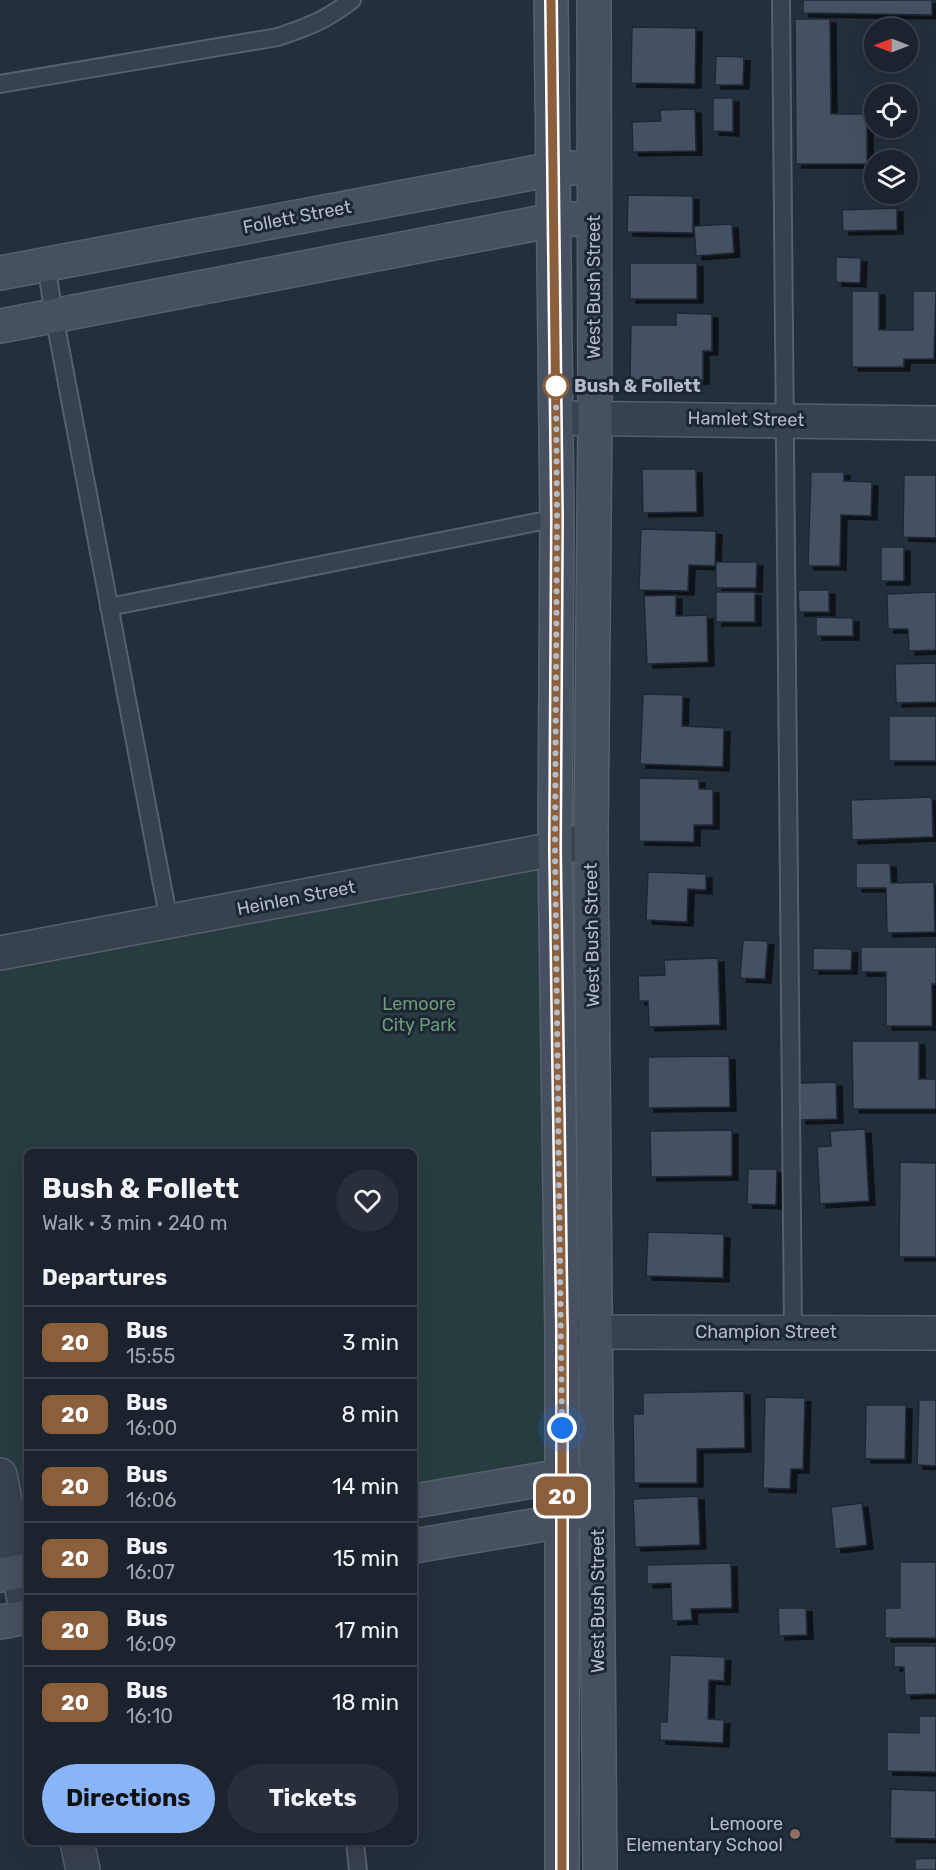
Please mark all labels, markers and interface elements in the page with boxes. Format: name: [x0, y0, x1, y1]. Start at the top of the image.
north arrow: [864, 18, 918, 72]
map controls: [864, 18, 918, 204]
button: locate: [864, 84, 918, 138]
button: layers: [864, 150, 918, 204]
street label: Follett Street: [241, 196, 353, 238]
street label: West Bush Street: [583, 215, 605, 359]
marker: Bush & Follett: [543, 373, 569, 399]
place label: Bush & Follett: [574, 375, 701, 397]
street label: Hamlet Street: [687, 407, 805, 431]
street label: West Bush Street: [580, 863, 604, 1007]
street label: Heinlen Street: [235, 876, 357, 920]
park label: Lemoore City Park: [382, 993, 457, 1036]
button: heart: [336, 1169, 399, 1232]
text: Bush & Follett: [42, 1172, 239, 1205]
text: Walk · 3 min · 240 m: [42, 1211, 227, 1235]
text: Departures: [42, 1264, 167, 1291]
text: Bus: [126, 1317, 168, 1344]
street label: Champion Street: [695, 1321, 837, 1343]
text: 3 min: [342, 1329, 399, 1356]
text: 20: [61, 1330, 89, 1355]
text: 15:55: [126, 1344, 175, 1368]
text: Bus: [126, 1389, 168, 1416]
text: 8 min: [341, 1401, 399, 1428]
text: 20: [61, 1402, 89, 1427]
your location: [547, 1413, 577, 1443]
text: 16:00: [126, 1416, 177, 1440]
text: Bus: [126, 1461, 168, 1488]
text: 14 min: [332, 1473, 399, 1500]
text: 20: [61, 1474, 89, 1499]
line badge: 20: [535, 1476, 589, 1516]
text: 20: [548, 1484, 576, 1509]
text: 16:06: [126, 1488, 177, 1512]
street label: West Bush Street: [587, 1529, 609, 1673]
text: Bus: [126, 1533, 168, 1560]
text: 15 min: [333, 1545, 399, 1572]
text: 20: [61, 1546, 89, 1571]
text: 16:07: [126, 1560, 175, 1584]
text: Bus: [126, 1605, 168, 1632]
text: 17 min: [335, 1617, 399, 1644]
text: 20: [61, 1618, 89, 1643]
text: 16:09: [126, 1632, 176, 1656]
text: Bus: [126, 1677, 168, 1704]
text: 18 min: [332, 1689, 399, 1716]
text: 20: [61, 1690, 89, 1715]
text: 16:10: [126, 1704, 173, 1728]
button: Directions: [42, 1764, 215, 1833]
button: Tickets: [227, 1764, 399, 1833]
place label: Lemoore Elementary School: [626, 1813, 783, 1856]
marker: Lemoore Elementary School: [788, 1827, 802, 1841]

